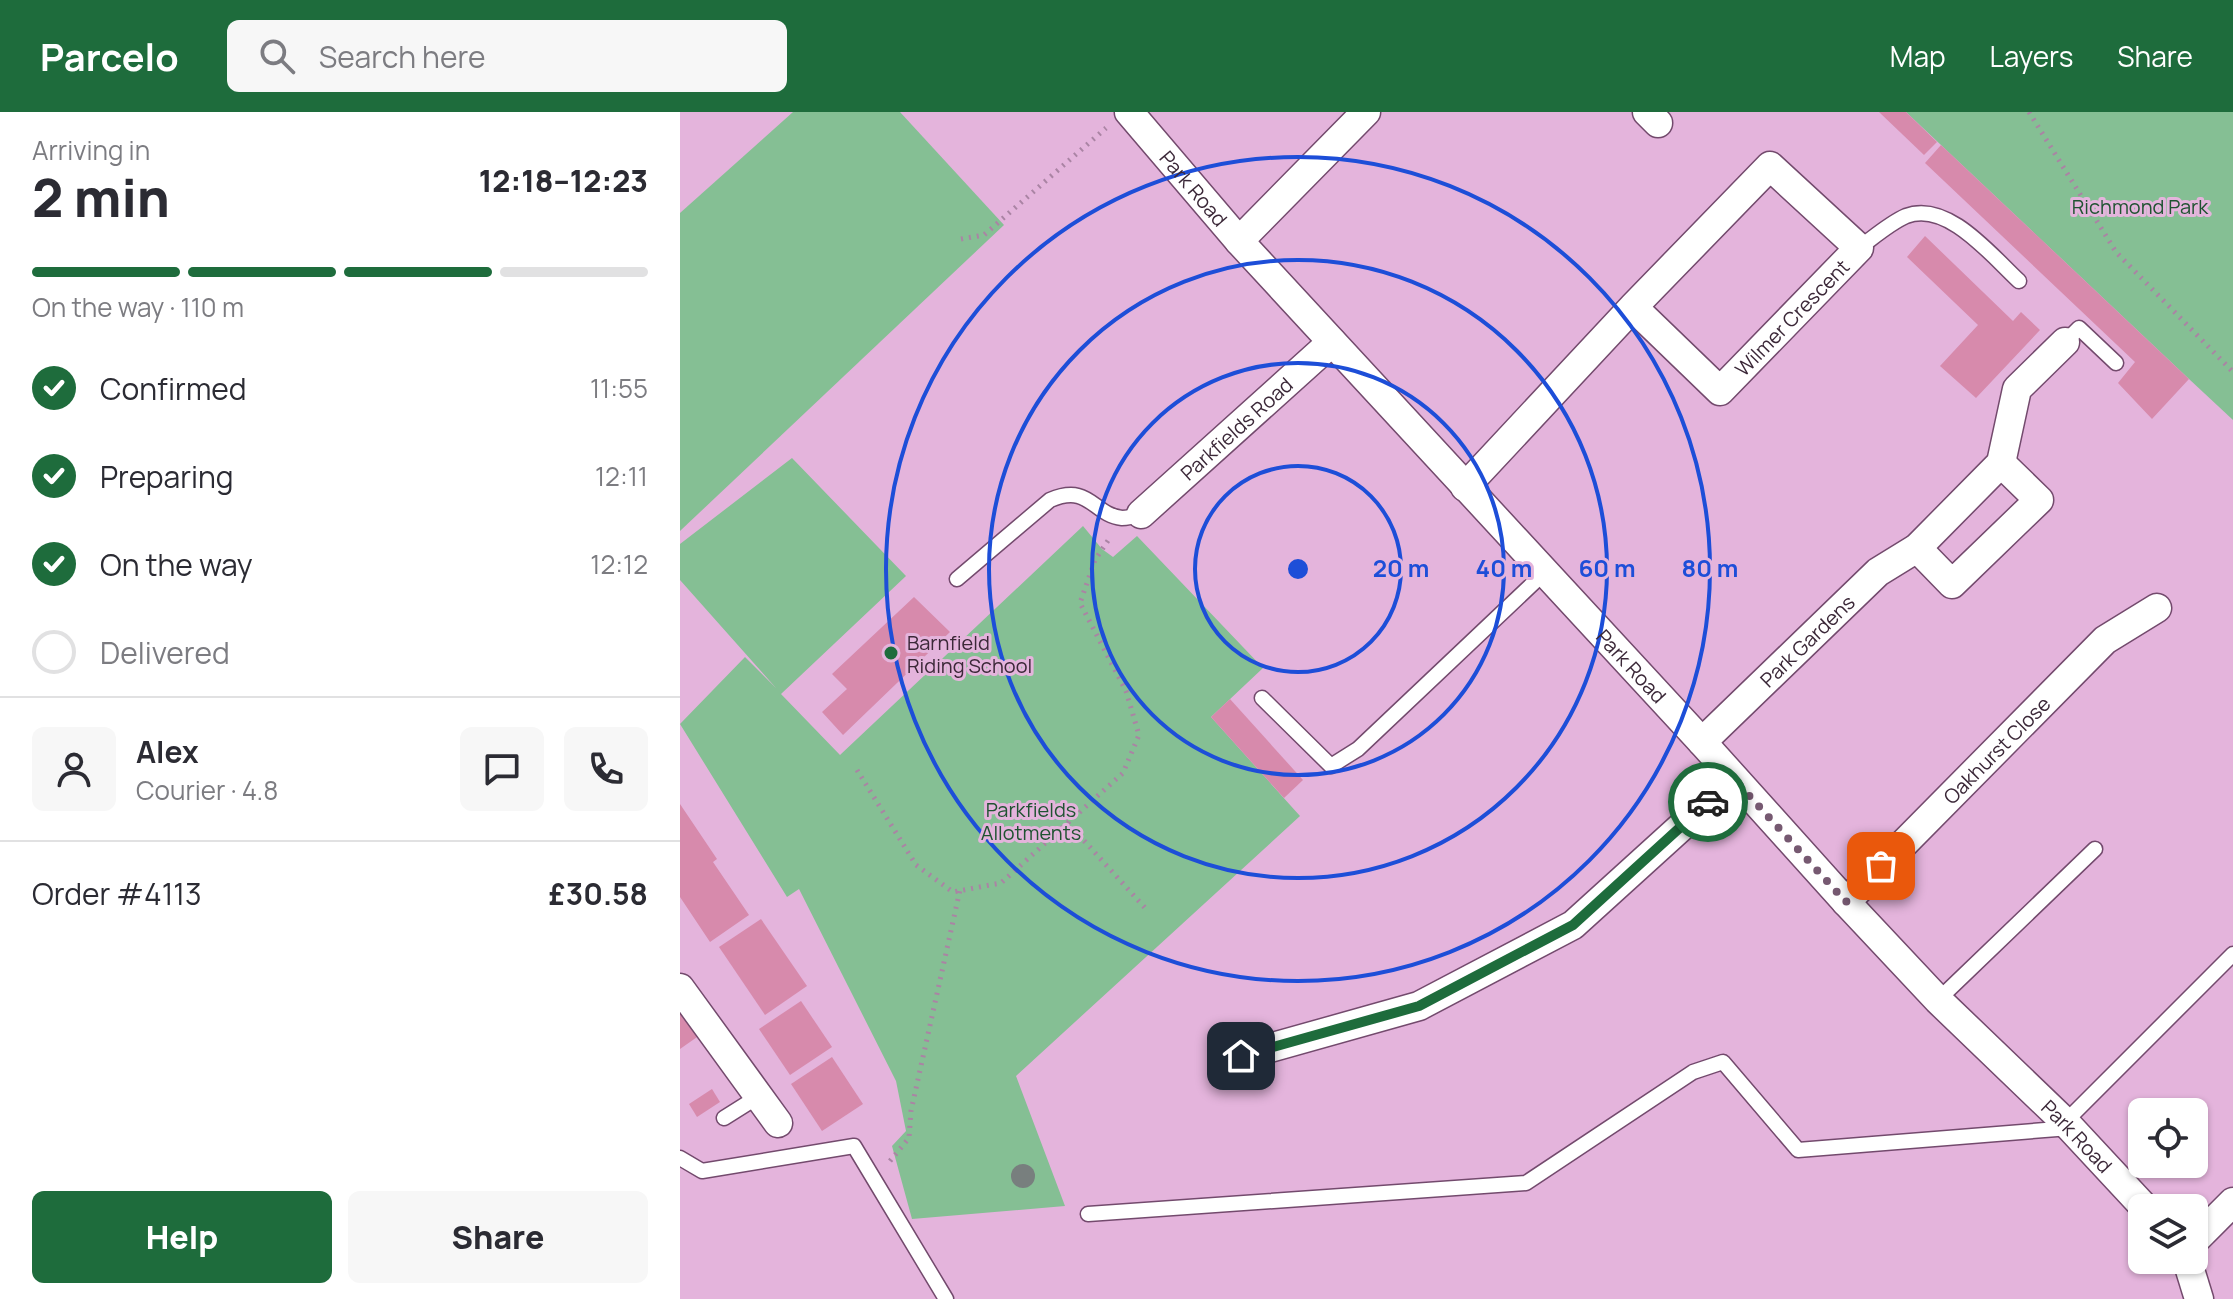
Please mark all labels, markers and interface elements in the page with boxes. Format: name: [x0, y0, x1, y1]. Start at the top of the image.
search box: [227, 20, 787, 92]
text: Parcelo: [40, 30, 179, 82]
icon: search: [255, 34, 299, 78]
text: Search here: [319, 36, 486, 77]
text: Map: [1890, 37, 1946, 75]
text: Layers: [1990, 37, 2073, 75]
text: Share: [2117, 37, 2193, 75]
text: Arriving in: [32, 132, 150, 168]
street label: Park Road: [1154, 145, 1234, 232]
text: 12:18–12:23: [479, 160, 648, 201]
text: 2 min: [32, 162, 170, 233]
park label: Richmond Park: [2072, 193, 2209, 220]
street label: Wilmer Crescent: [1729, 253, 1855, 382]
text: On the way · 110 m: [32, 289, 244, 325]
icon: check: [32, 366, 76, 410]
text: Confirmed: [100, 368, 247, 409]
text: 11:55: [590, 370, 648, 406]
street label: Parkfields Road: [1174, 371, 1298, 486]
icon: check: [32, 454, 76, 498]
text: Preparing: [100, 456, 234, 497]
text: 12:11: [595, 458, 648, 494]
icon: check: [32, 542, 76, 586]
text: On the way: [100, 544, 253, 585]
text: 12:12: [590, 546, 648, 582]
text: 20 m: [1373, 551, 1429, 584]
text: 40 m: [1476, 551, 1532, 584]
text: 60 m: [1578, 551, 1636, 584]
text: 80 m: [1682, 551, 1738, 584]
centre of rings: [1284, 555, 1312, 583]
street label: Park Gardens: [1754, 589, 1860, 693]
street label: Park Road: [1591, 623, 1673, 709]
place label: Barnfield Riding School: [907, 629, 1032, 679]
text: Delivered: [100, 632, 230, 673]
marker: Barnfield Riding School: [882, 644, 900, 662]
street label: Oakhurst Close: [1937, 690, 2056, 810]
button: person: [32, 727, 116, 811]
button: chat: [460, 727, 544, 811]
button: phone: [564, 727, 648, 811]
text: Alex: [136, 731, 199, 772]
courier: [1668, 762, 1748, 842]
text: Courier · 4.8: [136, 772, 278, 808]
icon: car: [1686, 780, 1730, 824]
park label: Parkfields Allotments: [981, 796, 1081, 846]
pin: [1847, 832, 1915, 900]
icon: bag: [1859, 844, 1903, 888]
text: Order #4113: [32, 873, 202, 914]
text: £30.58: [549, 873, 648, 914]
pin: [1207, 1022, 1275, 1090]
icon: home: [1219, 1034, 1263, 1078]
street label: Park Road: [2036, 1093, 2119, 1178]
map controls: [2128, 1098, 2208, 1274]
button: locate: [2128, 1098, 2208, 1178]
button: Help: [32, 1191, 332, 1283]
button: Share: [348, 1191, 648, 1283]
button: layers: [2128, 1194, 2208, 1274]

